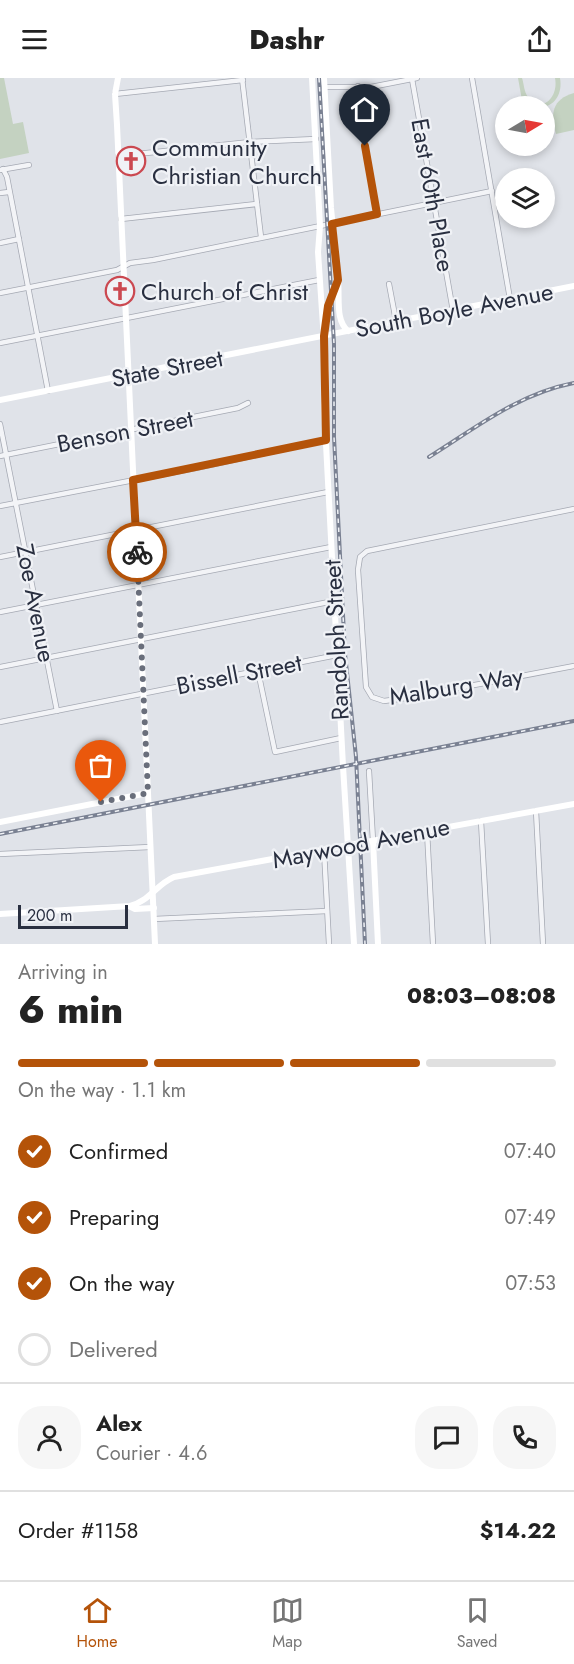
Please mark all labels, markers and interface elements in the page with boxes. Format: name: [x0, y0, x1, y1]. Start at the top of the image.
text: Dashr: [249, 20, 325, 59]
icon: menu: [18, 23, 51, 56]
icon: share: [523, 23, 556, 56]
pin: [339, 84, 390, 146]
icon: home: [348, 93, 381, 126]
north arrow: [495, 96, 555, 156]
map controls: [495, 96, 555, 228]
street label: East 60th Place: [402, 116, 464, 274]
place label: Community Christian Church: [152, 130, 322, 193]
church icon: Community Christian Church: [115, 145, 147, 177]
button: layers: [495, 168, 555, 228]
place label: Church of Christ: [141, 274, 308, 309]
street label: South Boyle Avenue: [352, 274, 556, 346]
church icon: Church of Christ: [104, 275, 136, 307]
street label: State Street: [108, 340, 226, 396]
street label: Benson Street: [54, 401, 196, 461]
courier: [107, 522, 167, 582]
icon: bike: [121, 536, 154, 569]
street label: Zoe Avenue: [7, 541, 65, 665]
street label: Randolph Street: [314, 559, 358, 721]
street label: Bissell Street: [173, 645, 305, 703]
street label: Malburg Way: [387, 658, 526, 714]
pin: [75, 740, 126, 802]
icon: bag: [84, 749, 117, 782]
street label: Maywood Avenue: [269, 809, 453, 877]
scale bar: [18, 902, 128, 929]
text: 200 m: [27, 904, 73, 927]
text: Arriving in: [18, 958, 108, 987]
text: 08:03–08:08: [407, 979, 556, 1011]
text: 6 min: [18, 981, 123, 1038]
text: On the way · 1.1 km: [18, 1076, 186, 1105]
icon: check: [18, 1135, 51, 1168]
text: Confirmed: [69, 1135, 168, 1167]
text: 07:40: [504, 1137, 556, 1166]
icon: check: [18, 1201, 51, 1234]
text: Preparing: [69, 1201, 160, 1233]
text: 07:49: [504, 1203, 556, 1232]
icon: check: [18, 1267, 51, 1300]
text: On the way: [69, 1267, 174, 1299]
text: 07:53: [505, 1269, 556, 1298]
text: Delivered: [69, 1333, 158, 1365]
button: person: [18, 1406, 81, 1469]
button: chat: [415, 1406, 478, 1469]
button: phone: [493, 1406, 556, 1469]
text: Alex: [96, 1407, 142, 1439]
text: Courier · 4.6: [96, 1439, 208, 1468]
text: Order #1158: [18, 1514, 138, 1546]
text: $14.22: [480, 1514, 556, 1546]
tab: Home: [77, 1594, 117, 1653]
tab: Map: [271, 1594, 304, 1653]
tab: Saved: [457, 1594, 497, 1653]

